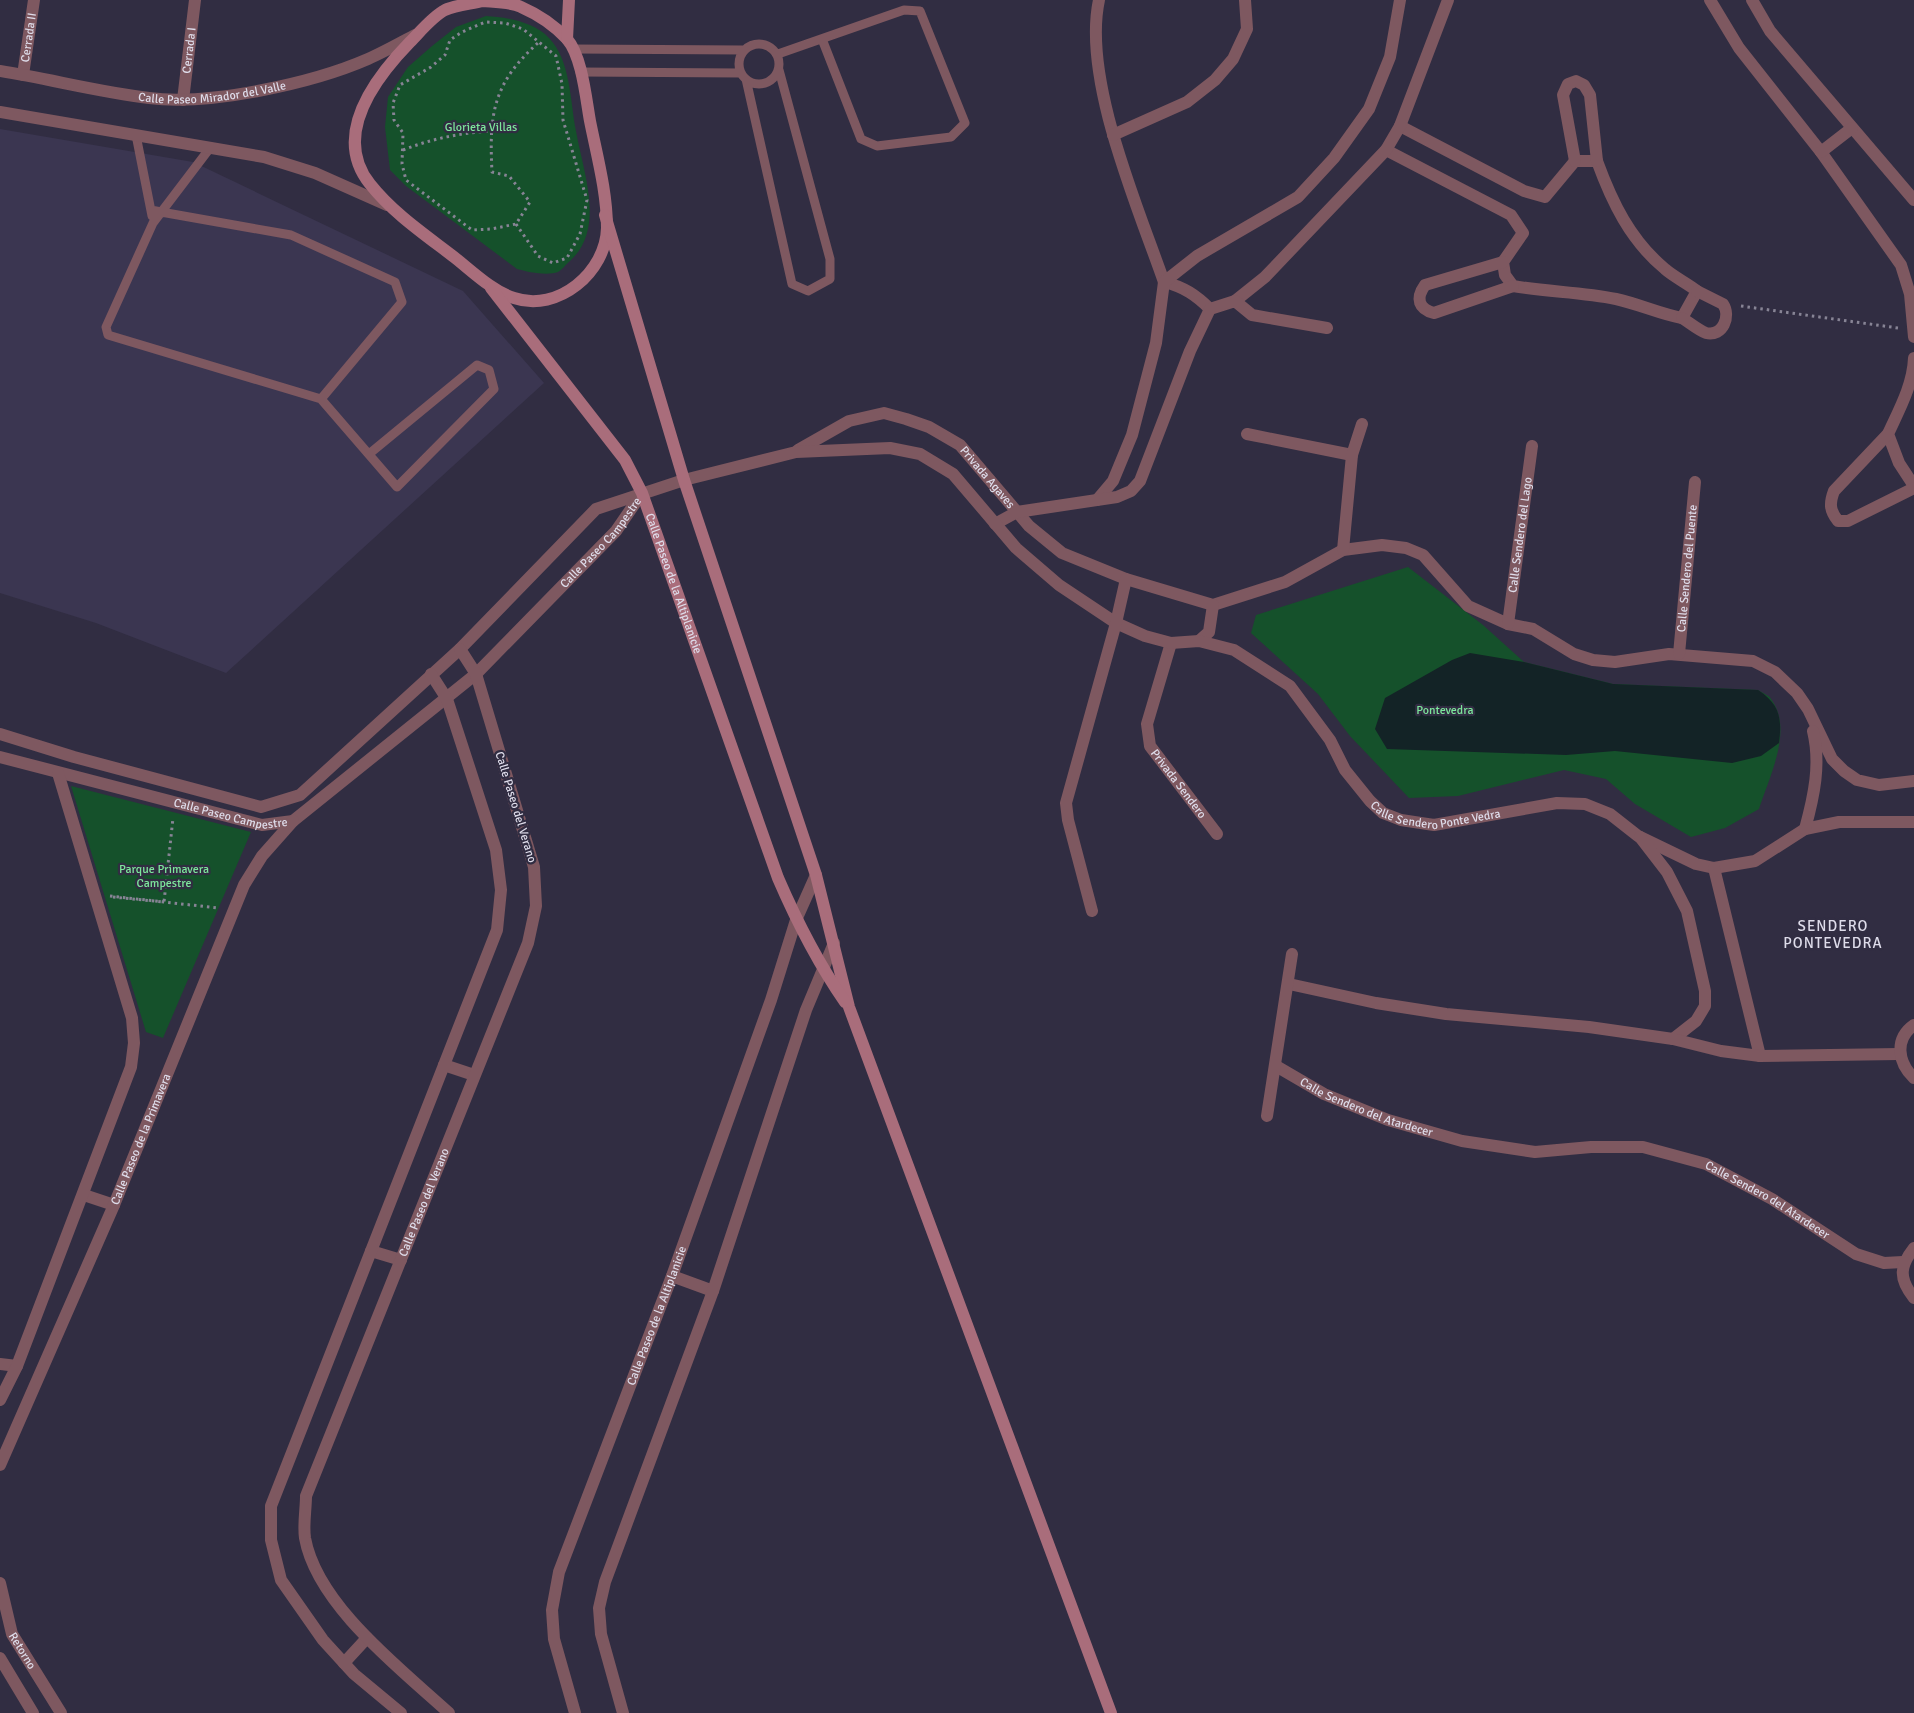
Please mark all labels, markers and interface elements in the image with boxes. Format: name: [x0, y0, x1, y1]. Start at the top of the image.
street label: Cerrada II: [18, 12, 40, 63]
street label: Cerrada I: [179, 26, 200, 74]
street label: Calle Paseo Mirador del Valle: [137, 78, 287, 108]
park label: Glorieta Villas: [445, 120, 517, 135]
street label: Privada Agaves: [956, 443, 1018, 512]
street label: Calle Sendero del Lago: [1505, 476, 1536, 594]
street label: Calle Paseo Campestre: [557, 494, 645, 592]
street label: Calle Sendero del Puente: [1674, 504, 1701, 633]
street label: Calle Paseo de la Altiplanicie: [642, 511, 705, 656]
park label: Pontevedra: [1416, 703, 1474, 718]
street label: Privada Sendero: [1147, 746, 1209, 822]
street label: Calle Paseo del Verano: [491, 750, 540, 865]
street label: Calle Paseo Campestre: [172, 795, 288, 833]
street label: Calle Sendero Ponte Vedra: [1367, 798, 1502, 833]
park label: Parque Primavera Campestre: [119, 862, 209, 891]
district label: SENDERO PONTEVEDRA: [1783, 917, 1883, 952]
street label: Calle Paseo de la Primavera: [108, 1071, 175, 1207]
street label: Calle Sendero del Atardecer: [1297, 1075, 1435, 1141]
street label: Calle Paseo del Verano: [396, 1146, 453, 1259]
street label: Calle Sendero del Atardecer: [1702, 1158, 1833, 1243]
street label: Calle Paseo de la Altiplanicie: [624, 1244, 690, 1388]
street label: Retorno: [5, 1630, 39, 1672]

